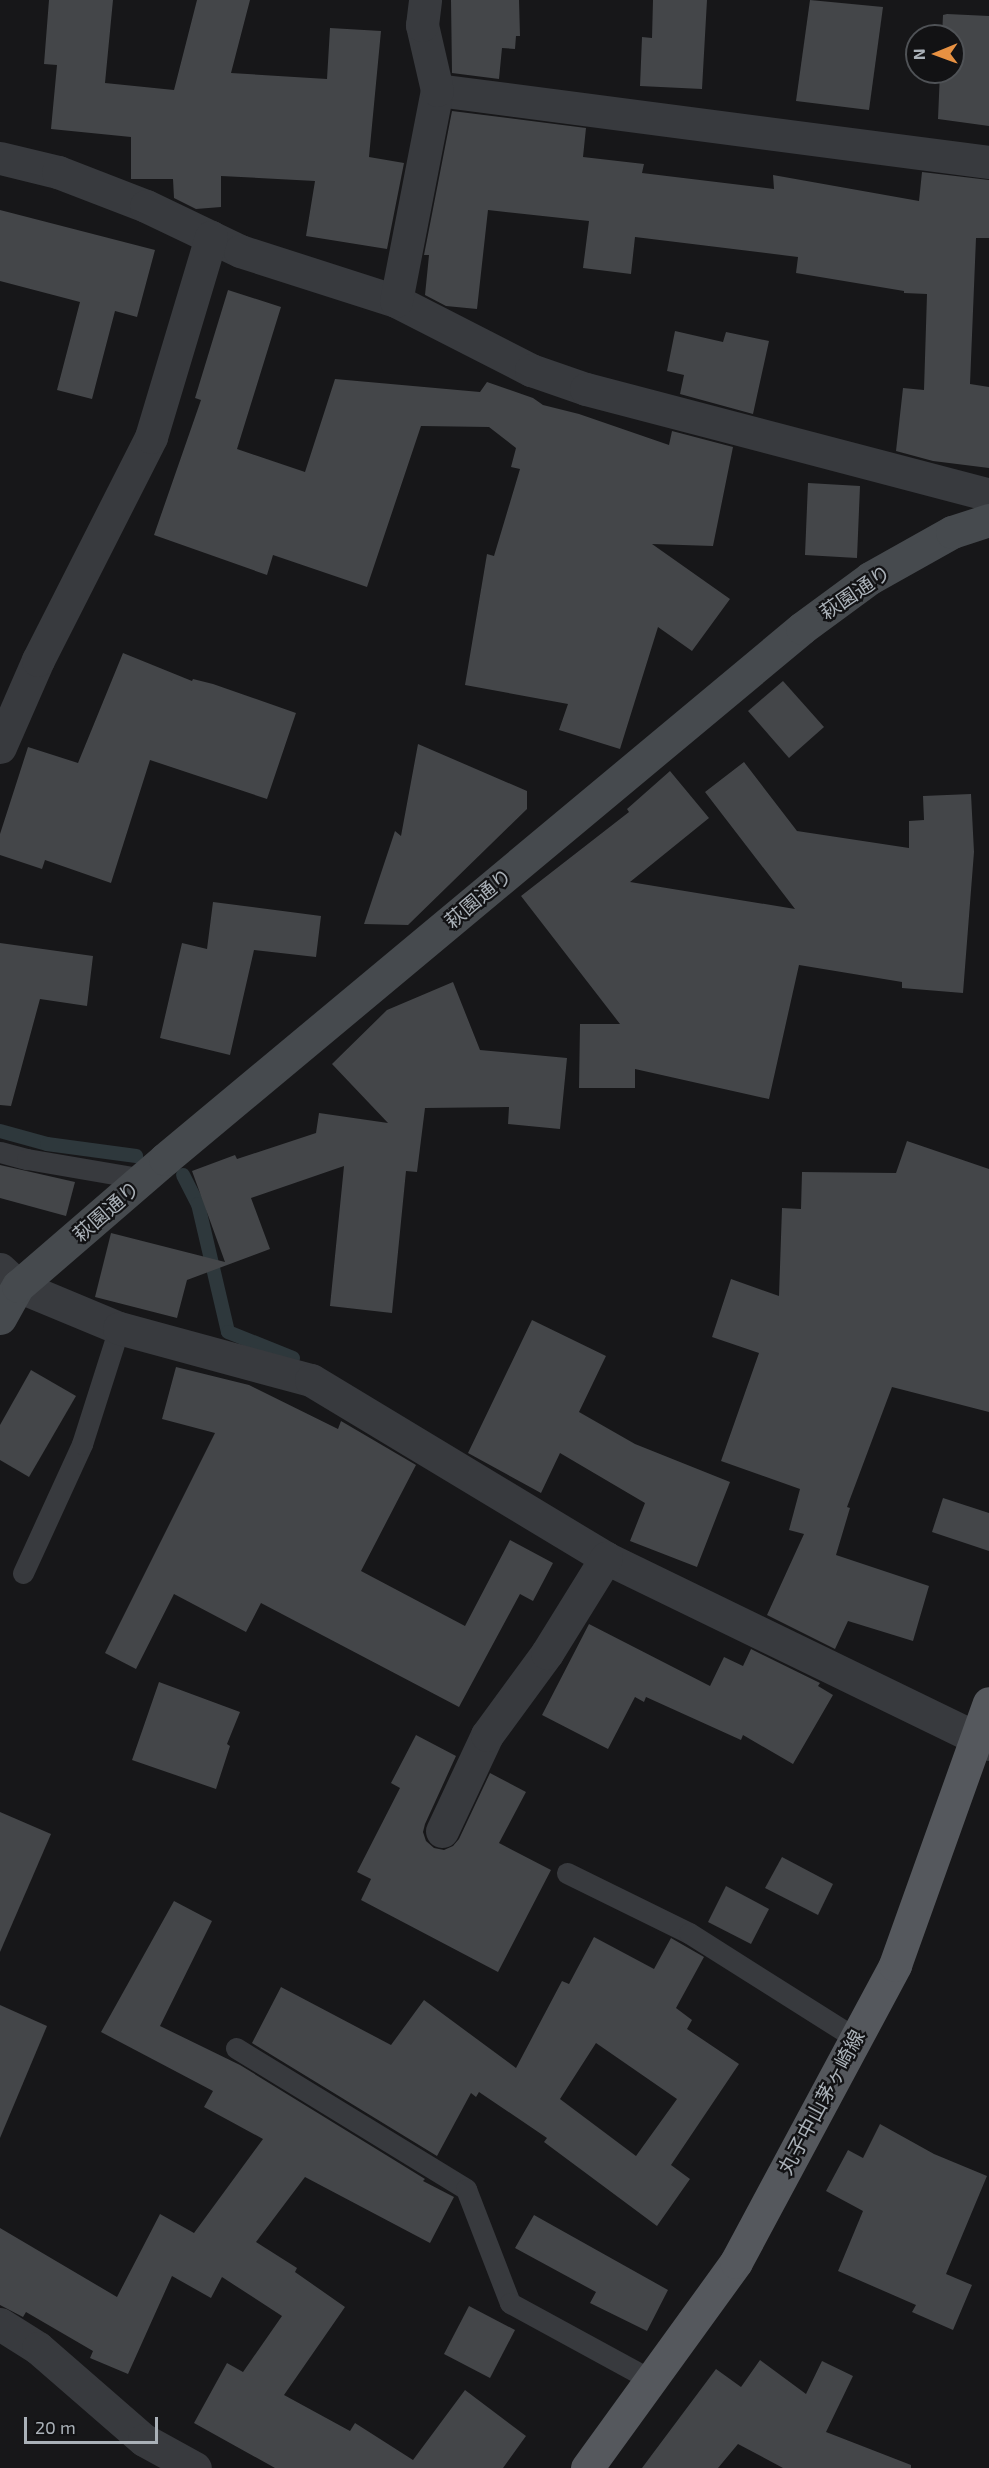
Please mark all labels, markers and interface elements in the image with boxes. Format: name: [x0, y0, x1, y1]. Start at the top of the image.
north arrow: [905, 24, 965, 84]
text: N: [909, 48, 928, 60]
street label: 萩園通り: [815, 560, 895, 624]
street label: 萩園通り: [440, 863, 516, 933]
street label: 萩園通り: [68, 1176, 144, 1246]
street label: 丸子中山茅ヶ崎線: [773, 2026, 869, 2178]
scale bar: [27, 2405, 160, 2443]
text: 20 m: [35, 2416, 76, 2438]

